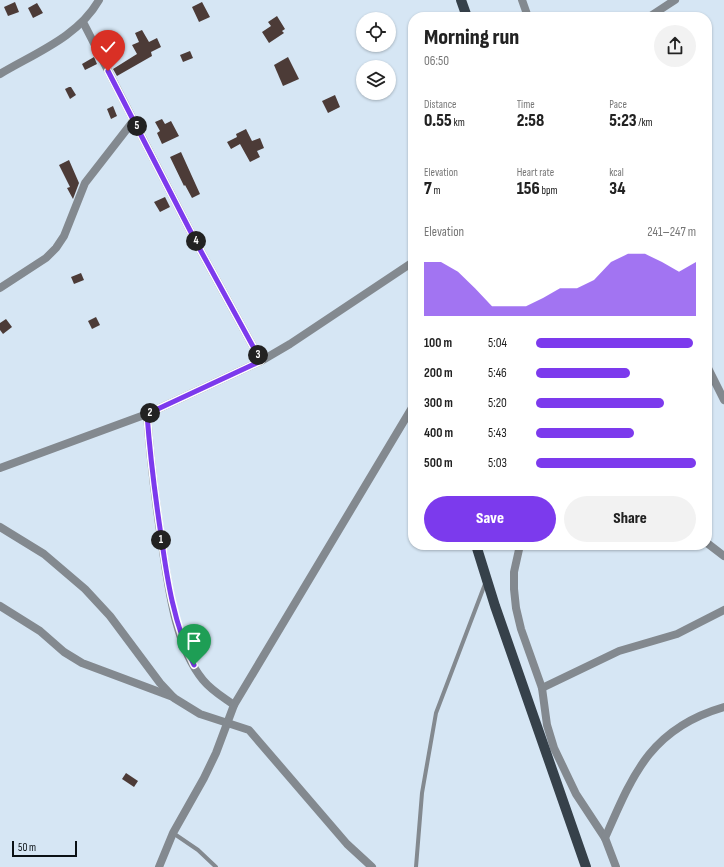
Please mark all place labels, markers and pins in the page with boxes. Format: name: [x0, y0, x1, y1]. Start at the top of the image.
pin: [91, 30, 125, 71]
pin: 5: [127, 116, 147, 136]
pin: 4: [186, 231, 206, 251]
pin: 3: [248, 345, 268, 365]
pin: 2: [140, 403, 160, 423]
pin: 1: [151, 530, 171, 550]
pin: [177, 624, 211, 665]

